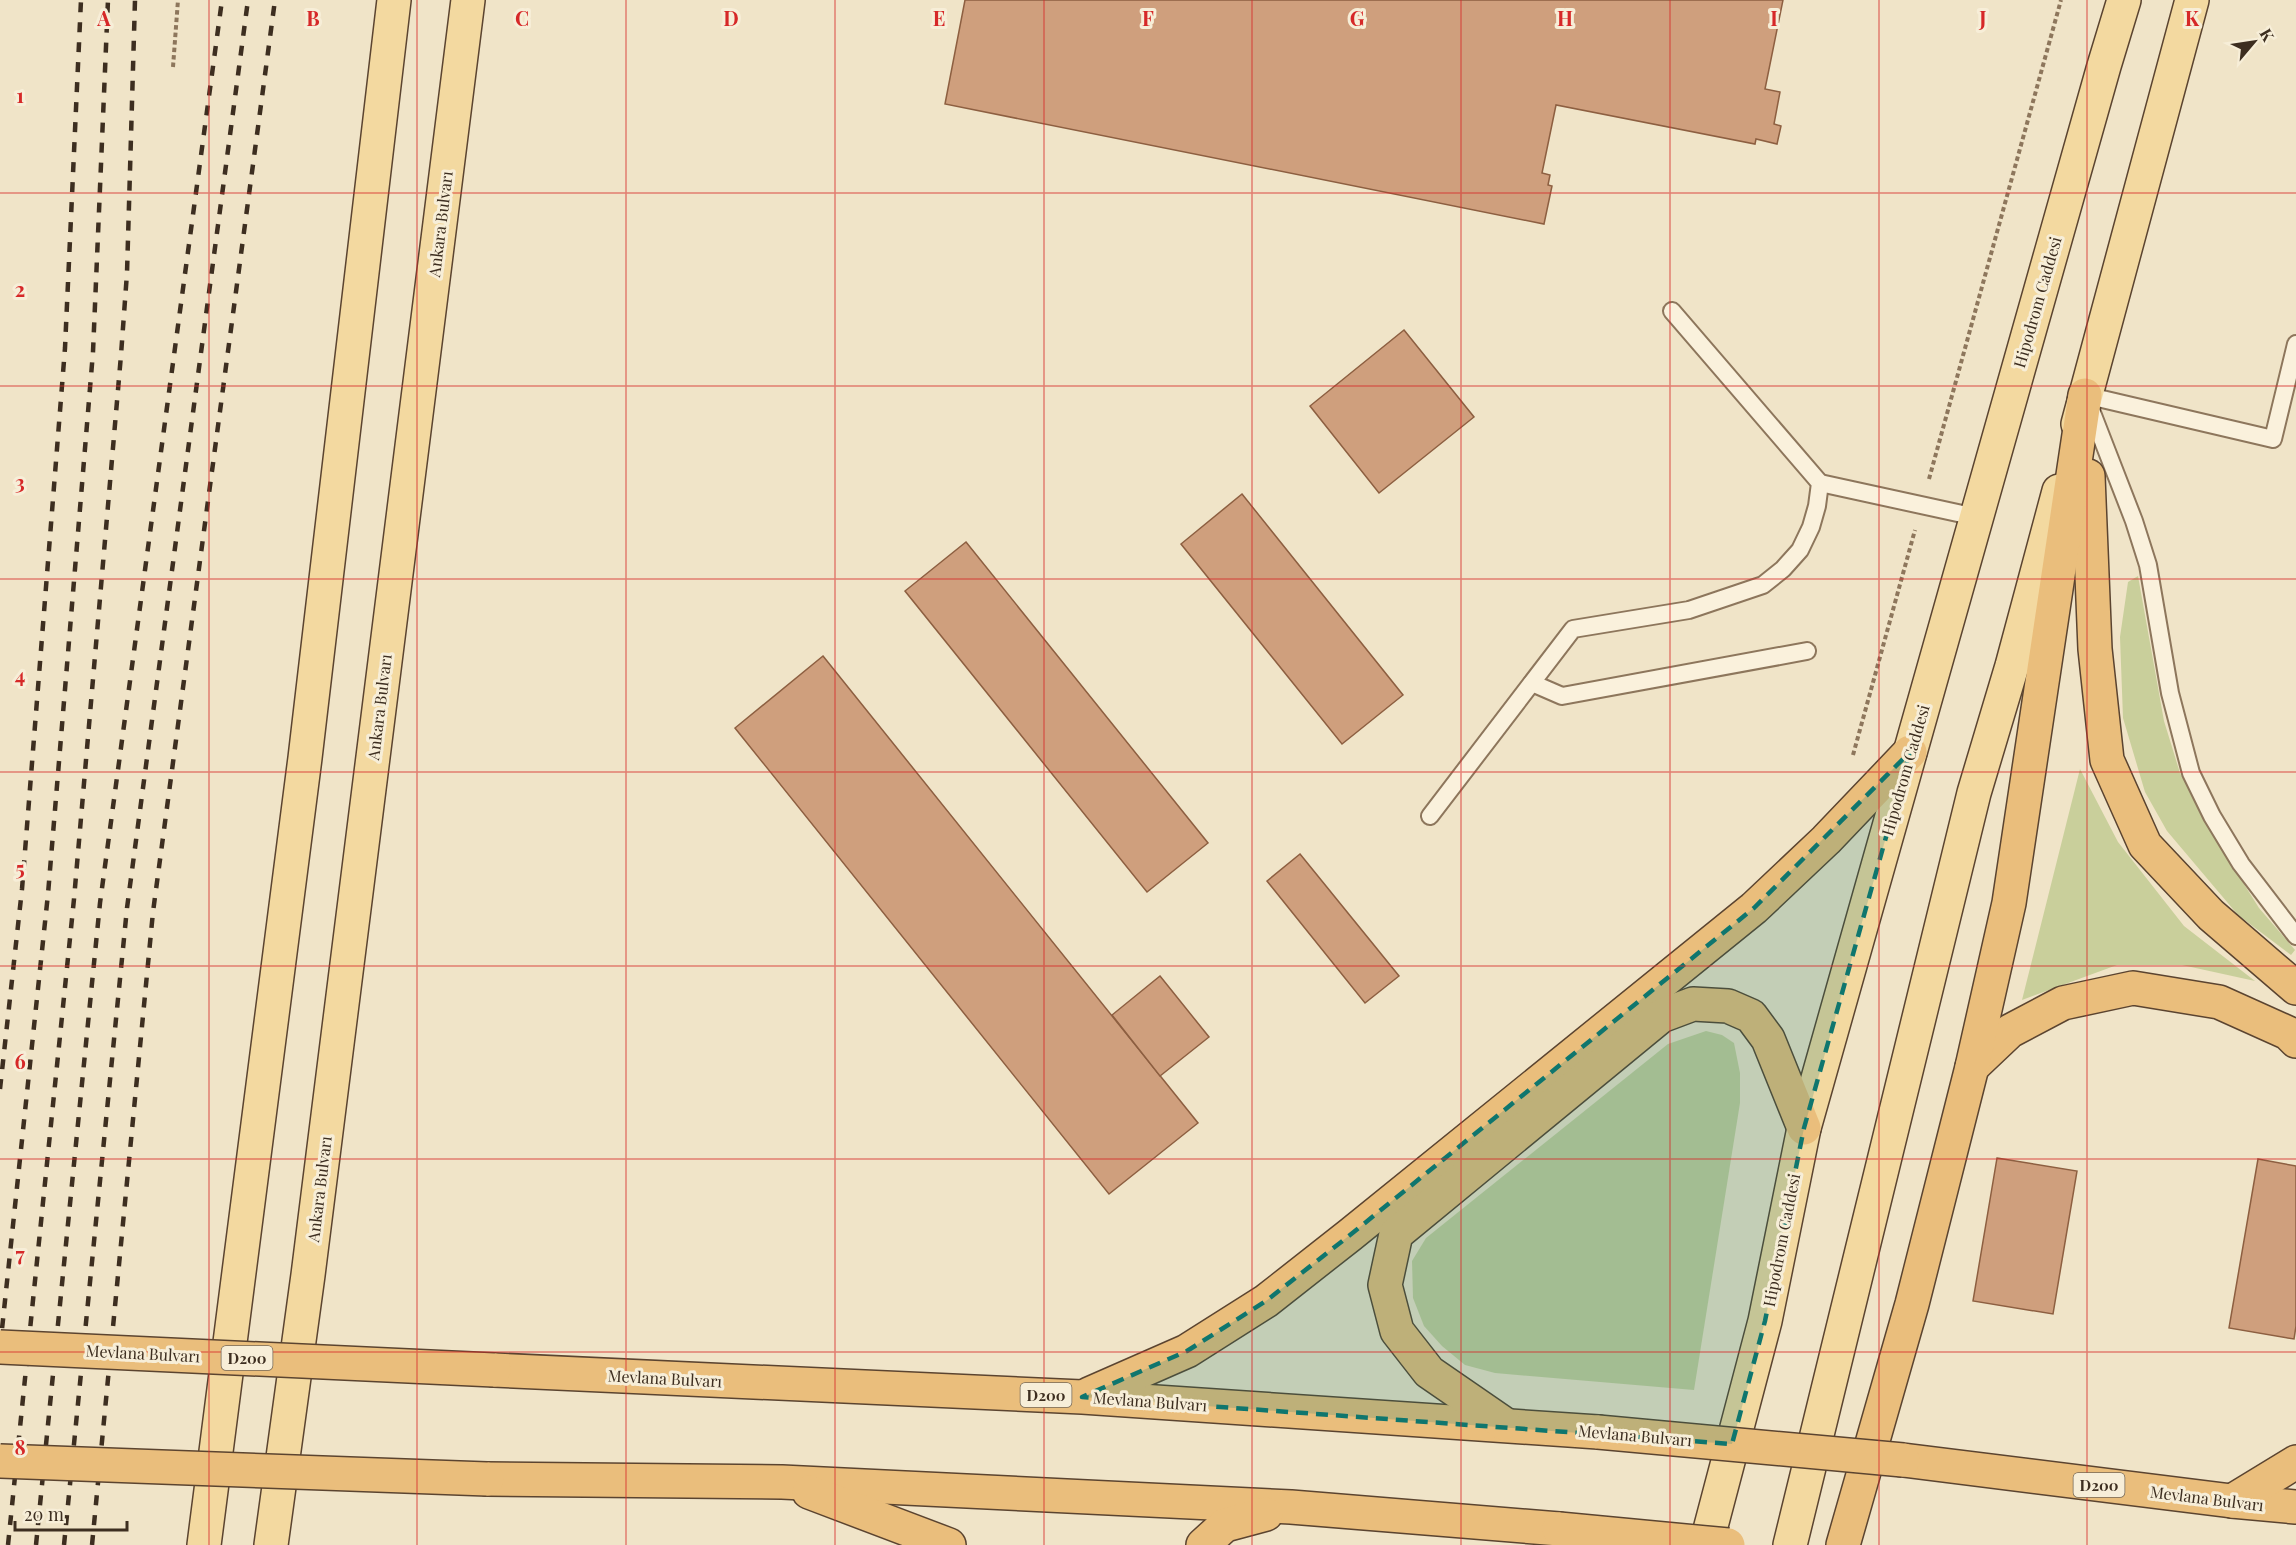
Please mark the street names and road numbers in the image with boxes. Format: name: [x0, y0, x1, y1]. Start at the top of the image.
street label: Ankara Bulvarı: [423, 170, 457, 279]
street label: Hipodrom Caddesi: [2008, 234, 2066, 370]
street label: Ankara Bulvarı: [362, 653, 396, 762]
street label: Hipodrom Caddesi: [1876, 702, 1934, 838]
street label: Ankara Bulvarı: [302, 1135, 336, 1244]
street label: Hipodrom Caddesi: [1758, 1171, 1804, 1308]
street label: Mevlana Bulvarı: [85, 1340, 201, 1366]
road number: D200: [222, 1346, 272, 1370]
street label: Mevlana Bulvarı: [607, 1365, 723, 1391]
road number: D200: [1020, 1383, 1072, 1407]
street label: Mevlana Bulvarı: [1092, 1387, 1208, 1415]
street label: Mevlana Bulvarı: [1577, 1420, 1693, 1450]
road number: D200: [2074, 1473, 2124, 1497]
street label: Mevlana Bulvarı: [2149, 1481, 2265, 1515]

